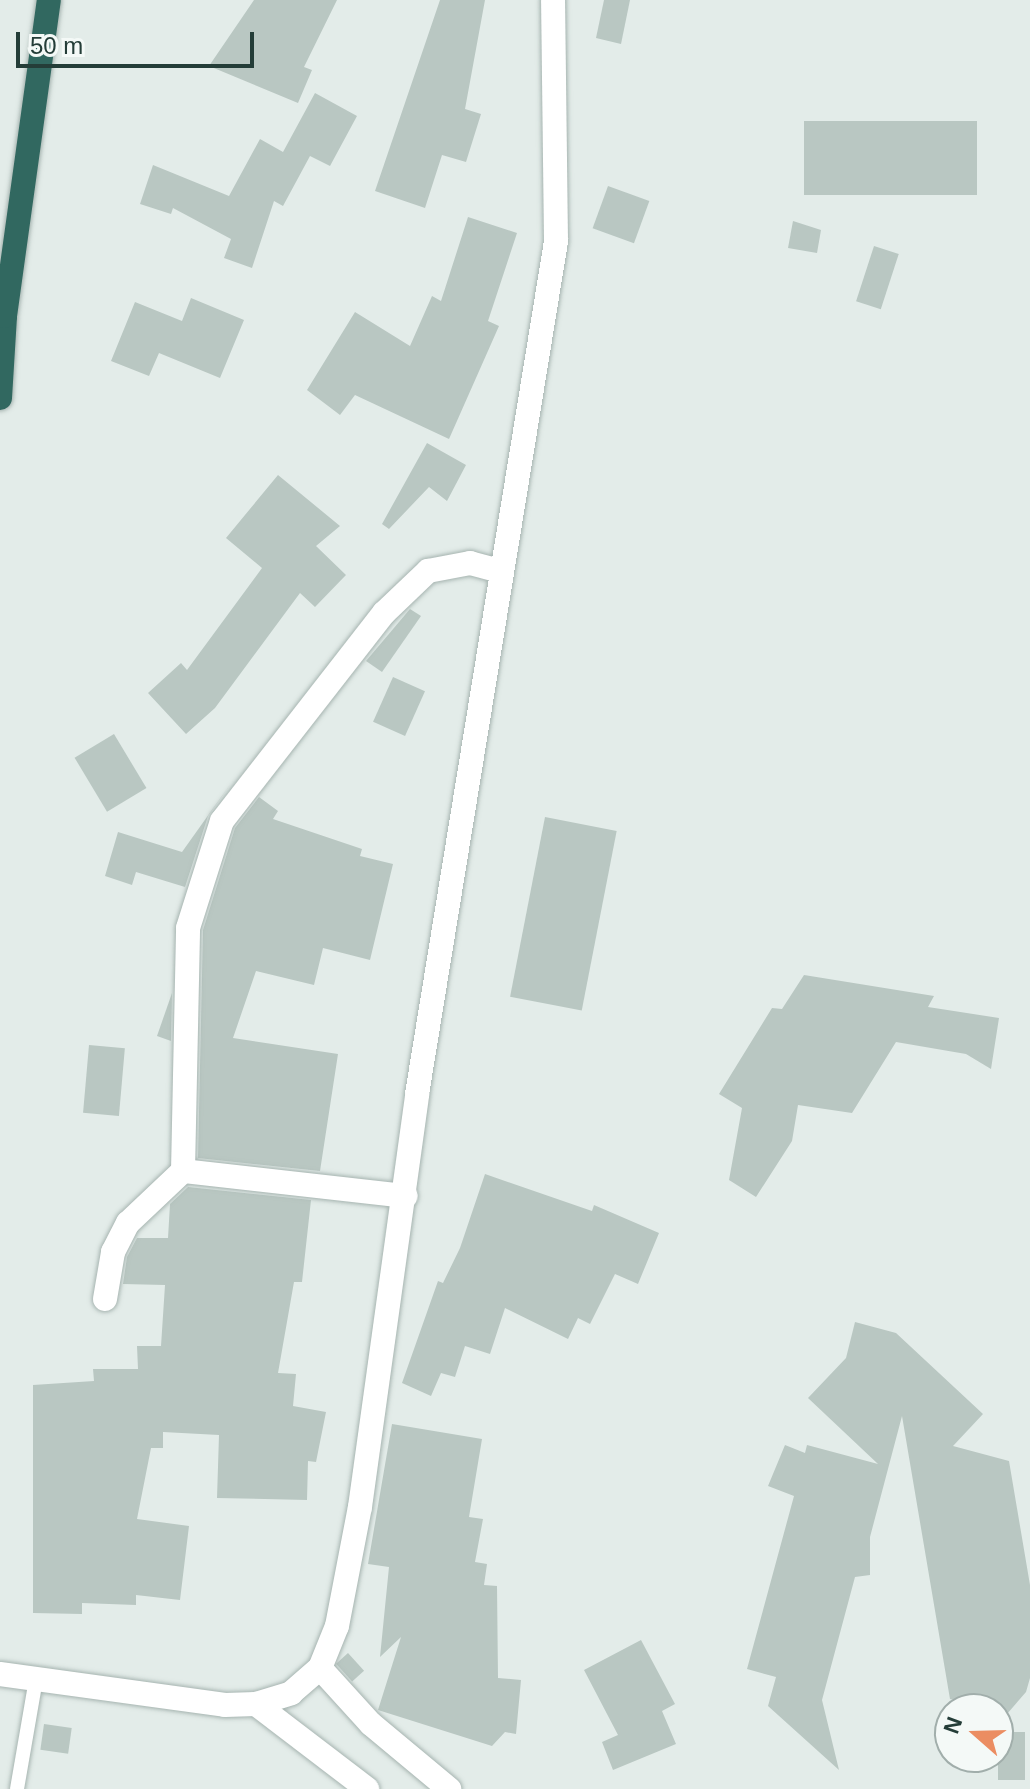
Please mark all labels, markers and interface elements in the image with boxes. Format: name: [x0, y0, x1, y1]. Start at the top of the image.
scale bar: [20, 16, 258, 66]
text: 50 m: [30, 32, 83, 59]
north arrow: [934, 1693, 1014, 1773]
text: N: [938, 1714, 967, 1737]

